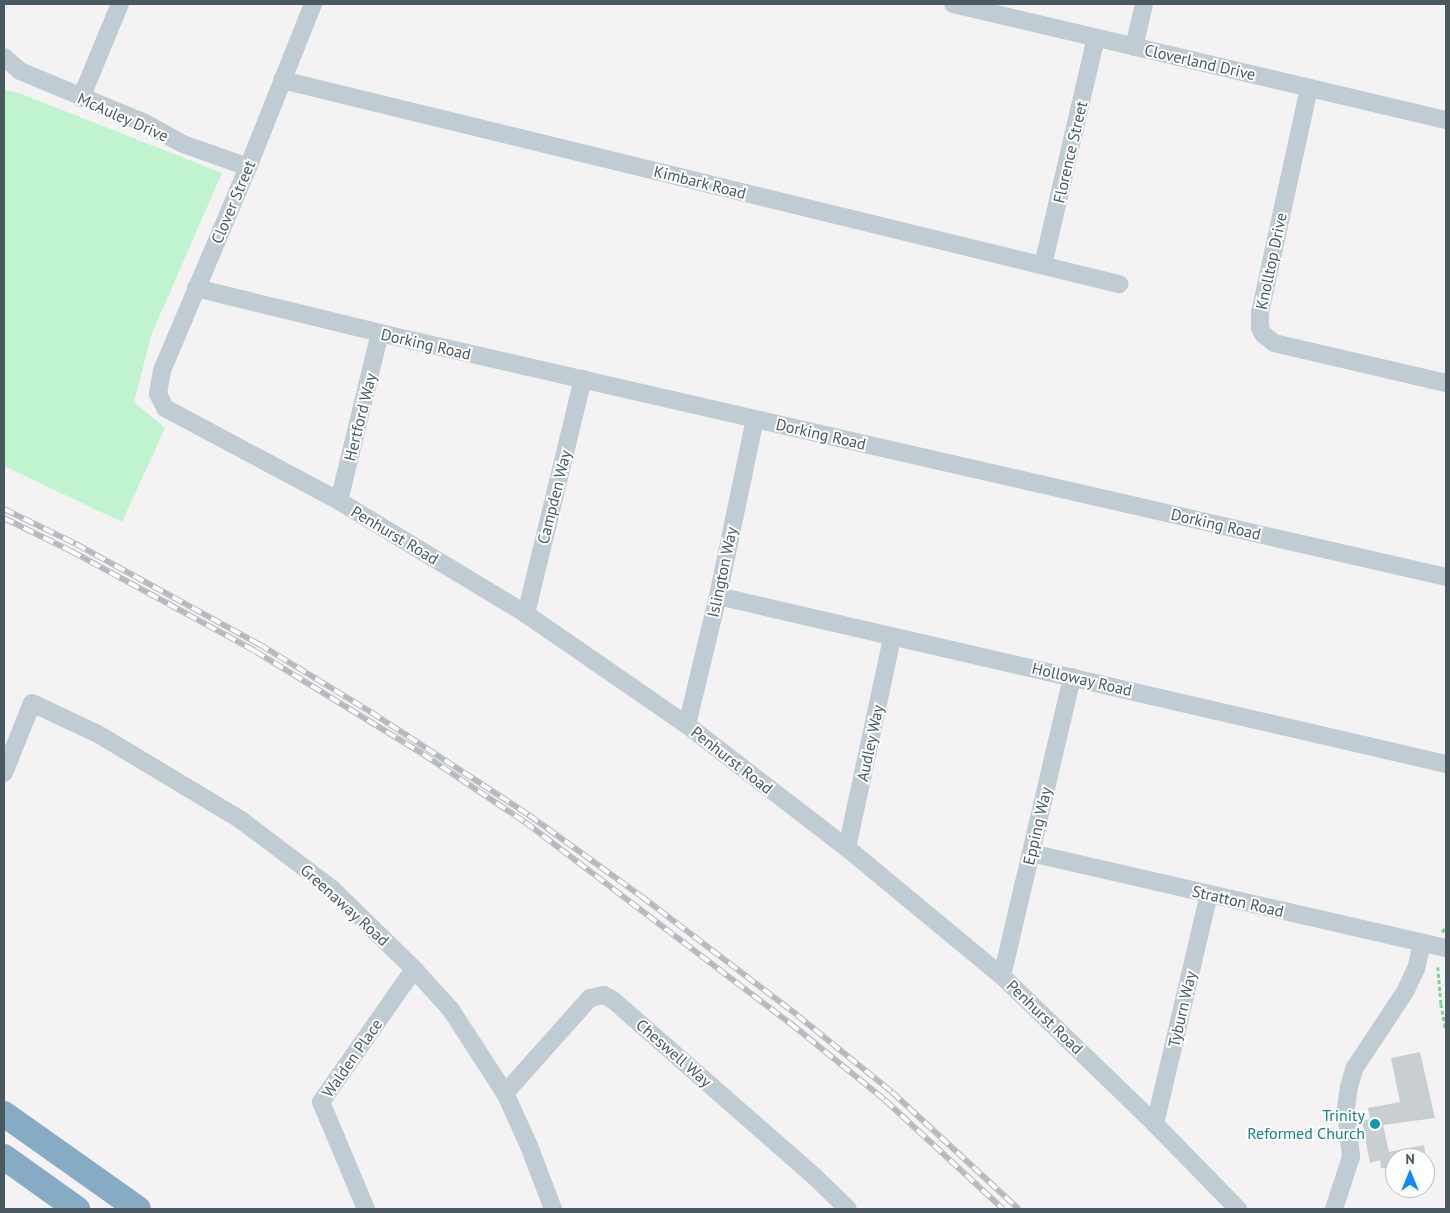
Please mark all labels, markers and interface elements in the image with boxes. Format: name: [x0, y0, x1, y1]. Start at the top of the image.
street label: Cloverland Drive: [1143, 40, 1257, 84]
street label: McAuley Drive: [74, 88, 172, 146]
street label: Florence Street: [1049, 99, 1091, 205]
street label: Clover Street: [207, 158, 259, 246]
street label: Kimbark Road: [652, 161, 748, 203]
street label: Knolltop Drive: [1251, 211, 1291, 311]
street label: Dorking Road: [379, 324, 473, 364]
street label: Hertford Way: [340, 371, 380, 463]
street label: Dorking Road: [774, 414, 868, 454]
street label: Campden Way: [533, 448, 575, 546]
street label: Penhurst Road: [348, 501, 442, 569]
street label: Dorking Road: [1169, 504, 1263, 544]
street label: Islington Way: [703, 525, 741, 619]
street label: Holloway Road: [1030, 658, 1134, 700]
street label: Audley Way: [852, 702, 888, 784]
street label: Penhurst Road: [687, 722, 777, 798]
street label: Epping Way: [1019, 785, 1055, 867]
street label: Greenaway Road: [296, 860, 394, 950]
street label: Stratton Road: [1190, 881, 1286, 921]
street label: Tyburn Way: [1164, 969, 1200, 1049]
street label: Penhurst Road: [1003, 976, 1087, 1058]
street label: Walden Place: [318, 1015, 386, 1101]
street label: Cheswell Way: [632, 1015, 716, 1091]
place label: Trinity Reformed Church: [1247, 1105, 1365, 1143]
marker: Trinity Reformed Church: [1369, 1118, 1381, 1130]
north arrow: [1385, 1148, 1435, 1198]
text: N: [1405, 1150, 1415, 1168]

